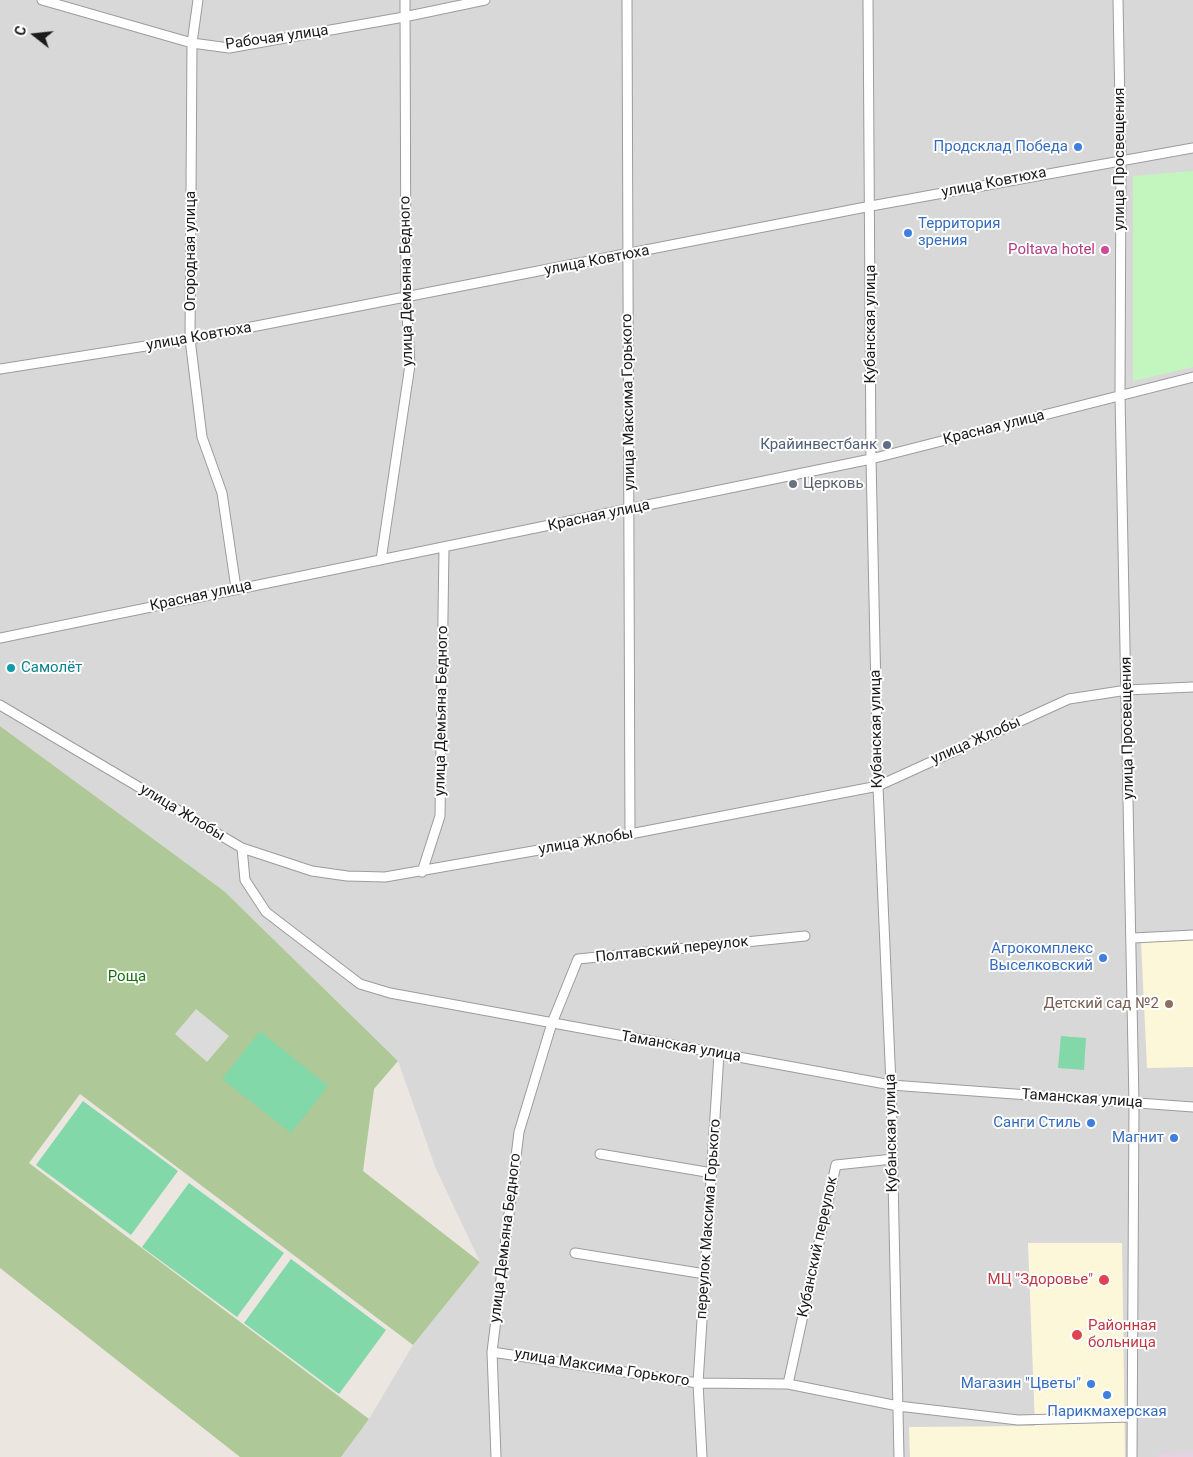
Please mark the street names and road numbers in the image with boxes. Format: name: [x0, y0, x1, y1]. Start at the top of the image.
street label: Рабочая улица: [224, 22, 330, 54]
street label: улица Просвещения: [1111, 88, 1129, 230]
street label: улица Ковтюха: [940, 164, 1048, 202]
street label: Огородная улица: [182, 191, 200, 311]
street label: улица Демьяна Бедного: [397, 196, 417, 366]
street label: улица Ковтюха: [543, 242, 651, 280]
street label: Кубанская улица: [862, 265, 880, 383]
street label: улица Максима Горького: [618, 313, 640, 491]
street label: улица Ковтюха: [145, 319, 253, 355]
street label: Красная улица: [941, 407, 1047, 449]
street label: Красная улица: [546, 496, 652, 536]
street label: Красная улица: [148, 576, 254, 616]
street label: улица Демьяна Бедного: [432, 626, 452, 796]
street label: улица Просвещения: [1118, 656, 1138, 800]
street label: Кубанская улица: [867, 669, 887, 789]
street label: улица Жлобы: [929, 713, 1023, 769]
street label: улица Жлобы: [136, 781, 228, 845]
street label: улица Жлобы: [537, 825, 635, 859]
street label: Полтавский переулок: [595, 933, 749, 967]
street label: Таманская улица: [620, 1028, 742, 1066]
street label: Кубанская улица: [882, 1073, 902, 1193]
street label: Таманская улица: [1021, 1086, 1143, 1112]
street label: переулок Максима Горького: [693, 1118, 725, 1320]
street label: улица Демьяна Бедного: [487, 1152, 525, 1324]
street label: Кубанский переулок: [794, 1175, 842, 1319]
street label: улица Максима Горького: [513, 1345, 691, 1391]

